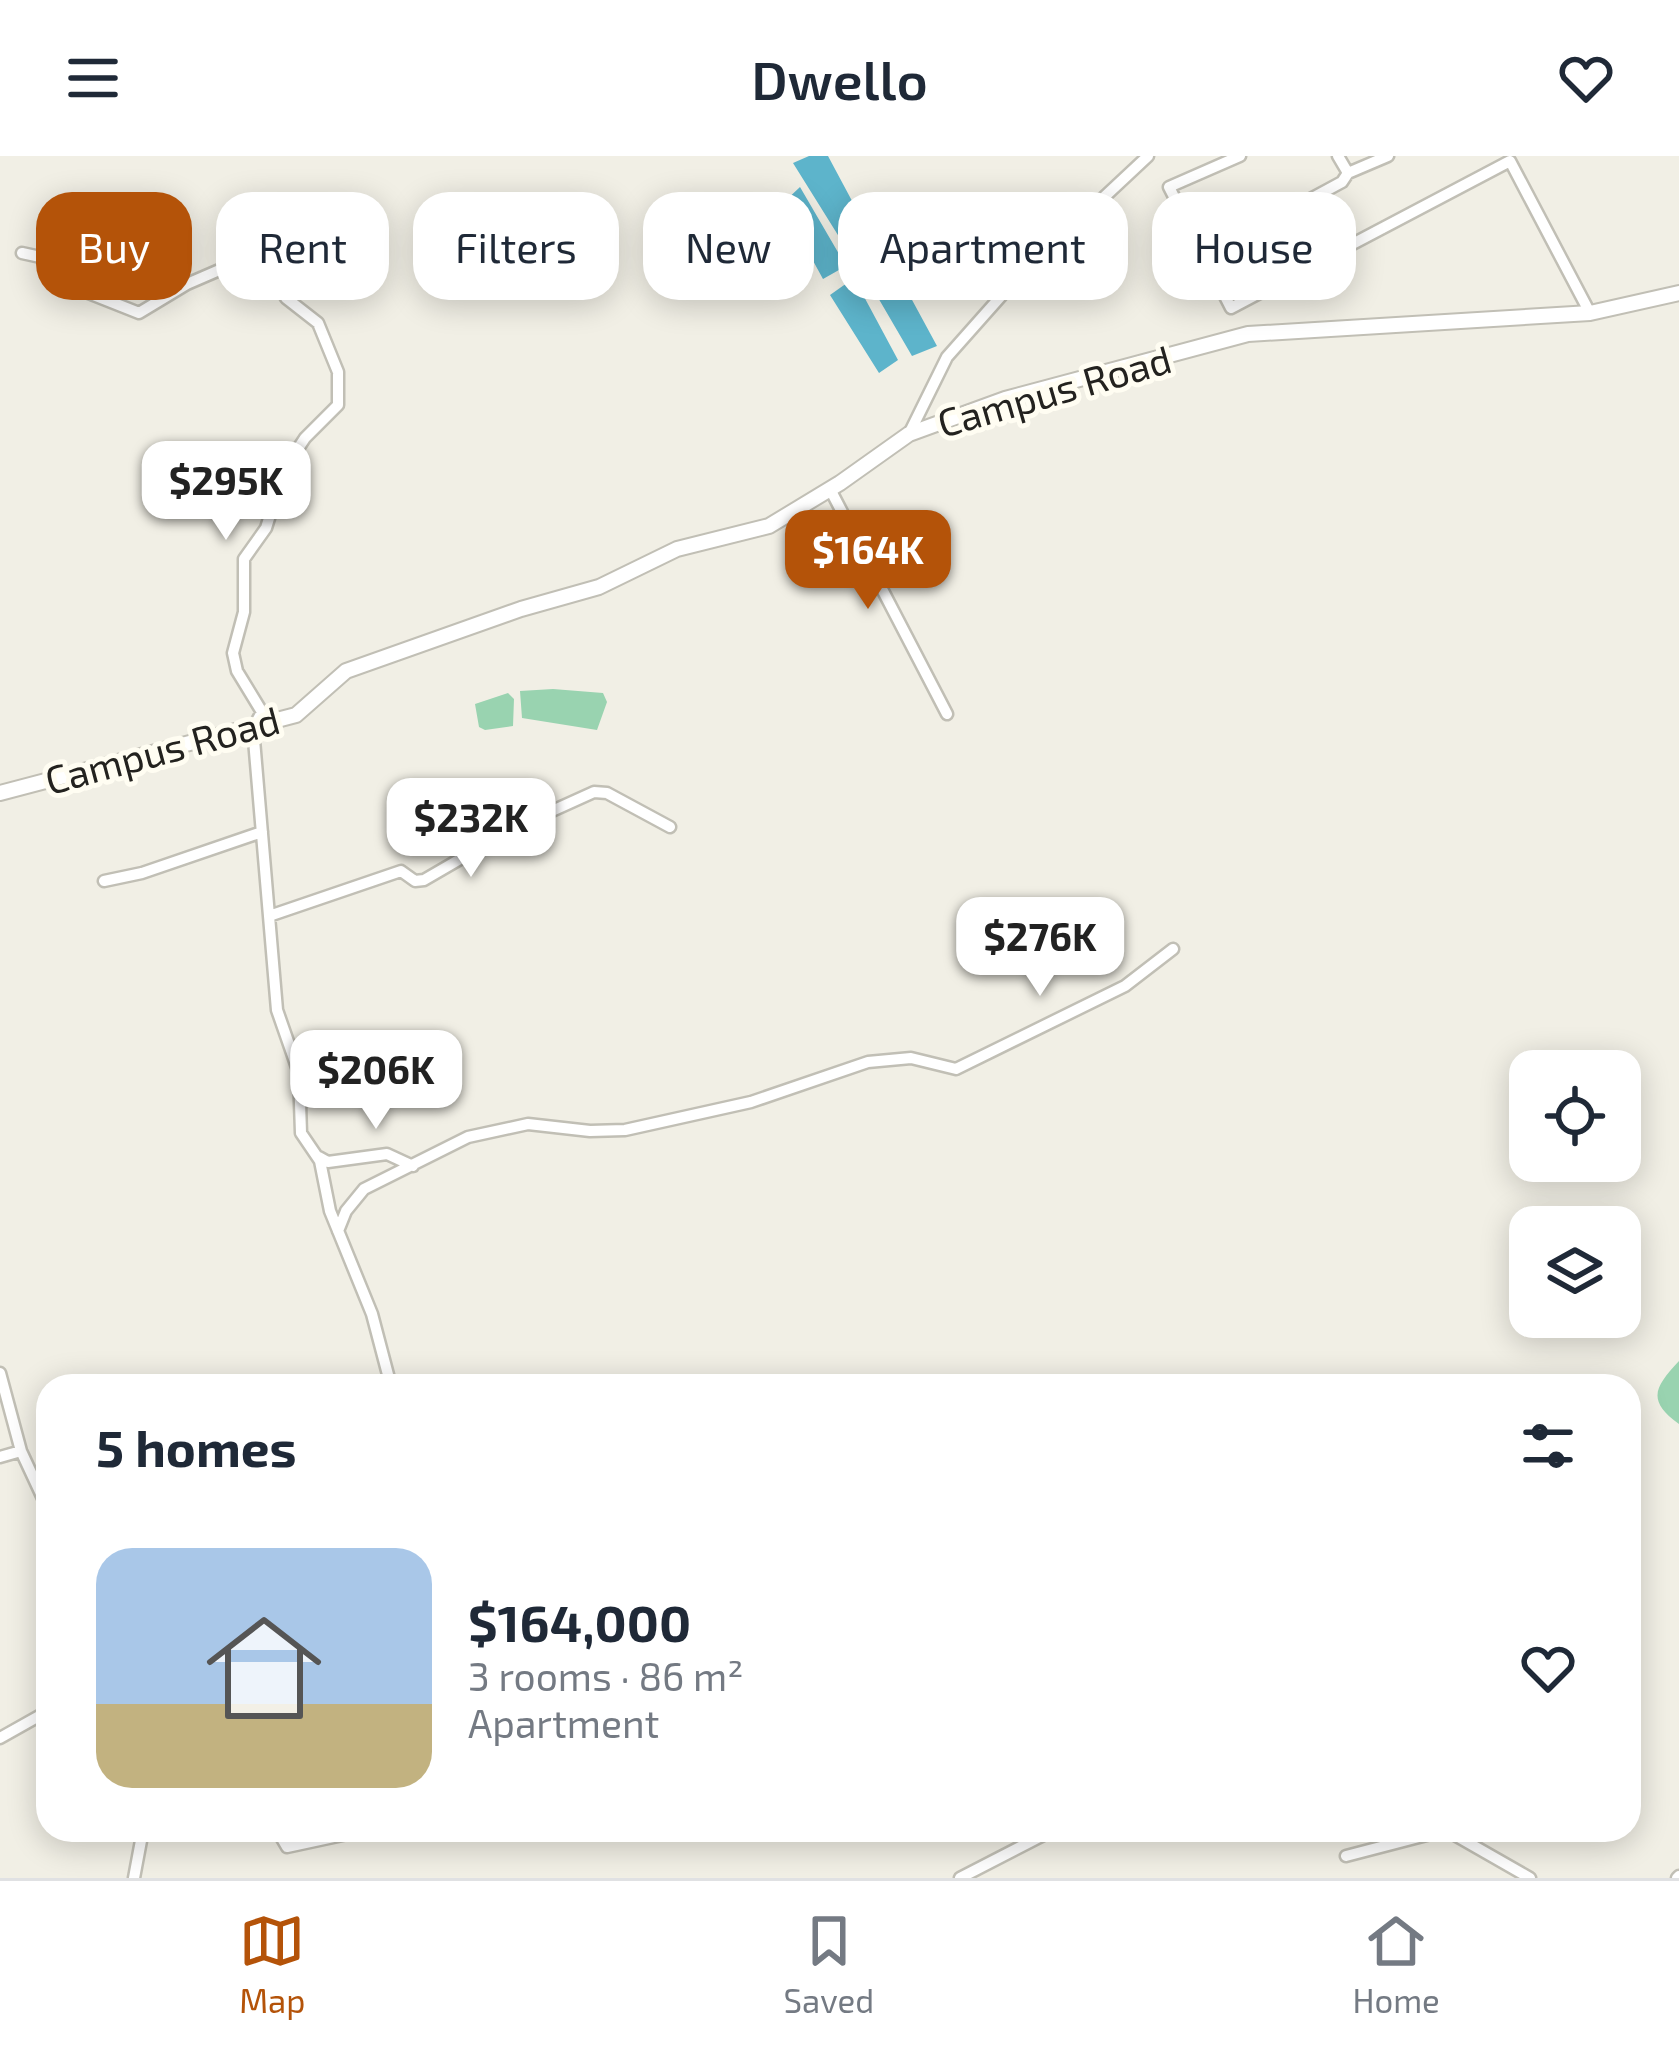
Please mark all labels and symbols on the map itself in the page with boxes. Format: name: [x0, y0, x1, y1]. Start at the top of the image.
street label: Campus Road: [932, 334, 1176, 446]
pin: $295K: [142, 441, 310, 543]
pin: $164K: [784, 510, 952, 612]
street label: Campus Road: [40, 695, 284, 803]
pin: $232K: [387, 778, 555, 880]
pin: $276K: [956, 897, 1124, 999]
pin: $206K: [292, 1030, 460, 1132]

